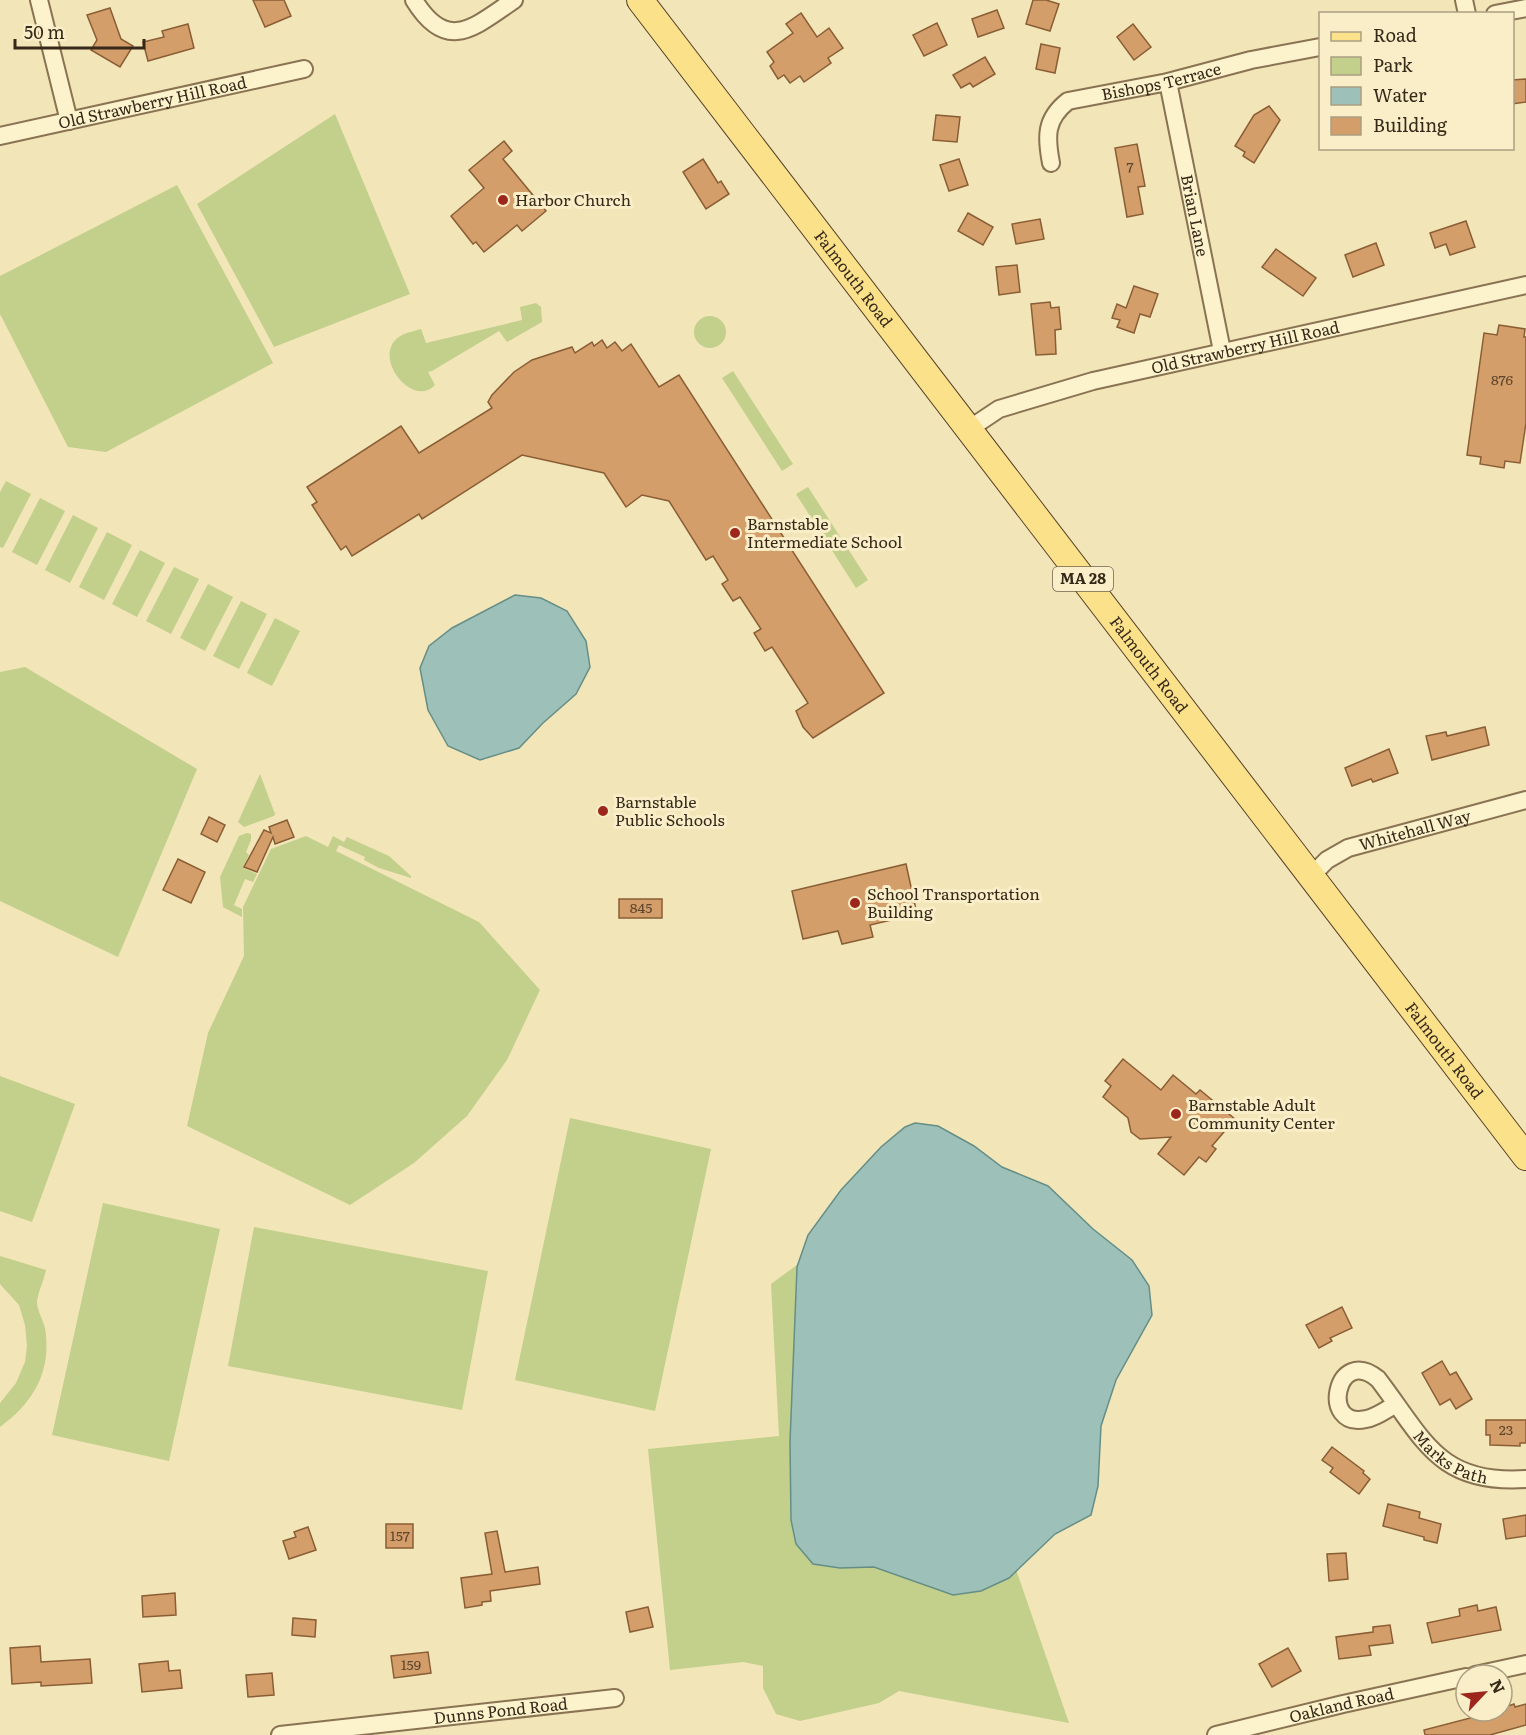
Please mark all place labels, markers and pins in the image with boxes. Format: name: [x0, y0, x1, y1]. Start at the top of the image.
place label: Harbor Church: [515, 187, 631, 211]
marker: Harbor Church: [496, 193, 510, 207]
place label: Barnstable Intermediate School: [747, 511, 902, 553]
marker: Barnstable Intermediate School: [728, 526, 742, 540]
place label: Barnstable Public Schools: [615, 789, 725, 831]
marker: Barnstable Public Schools: [596, 804, 610, 818]
place label: School Transportation Building: [867, 881, 1040, 923]
marker: School Transportation Building: [848, 896, 862, 910]
place label: Barnstable Adult Community Center: [1188, 1092, 1335, 1134]
marker: Barnstable Adult Community Center: [1169, 1107, 1183, 1121]

